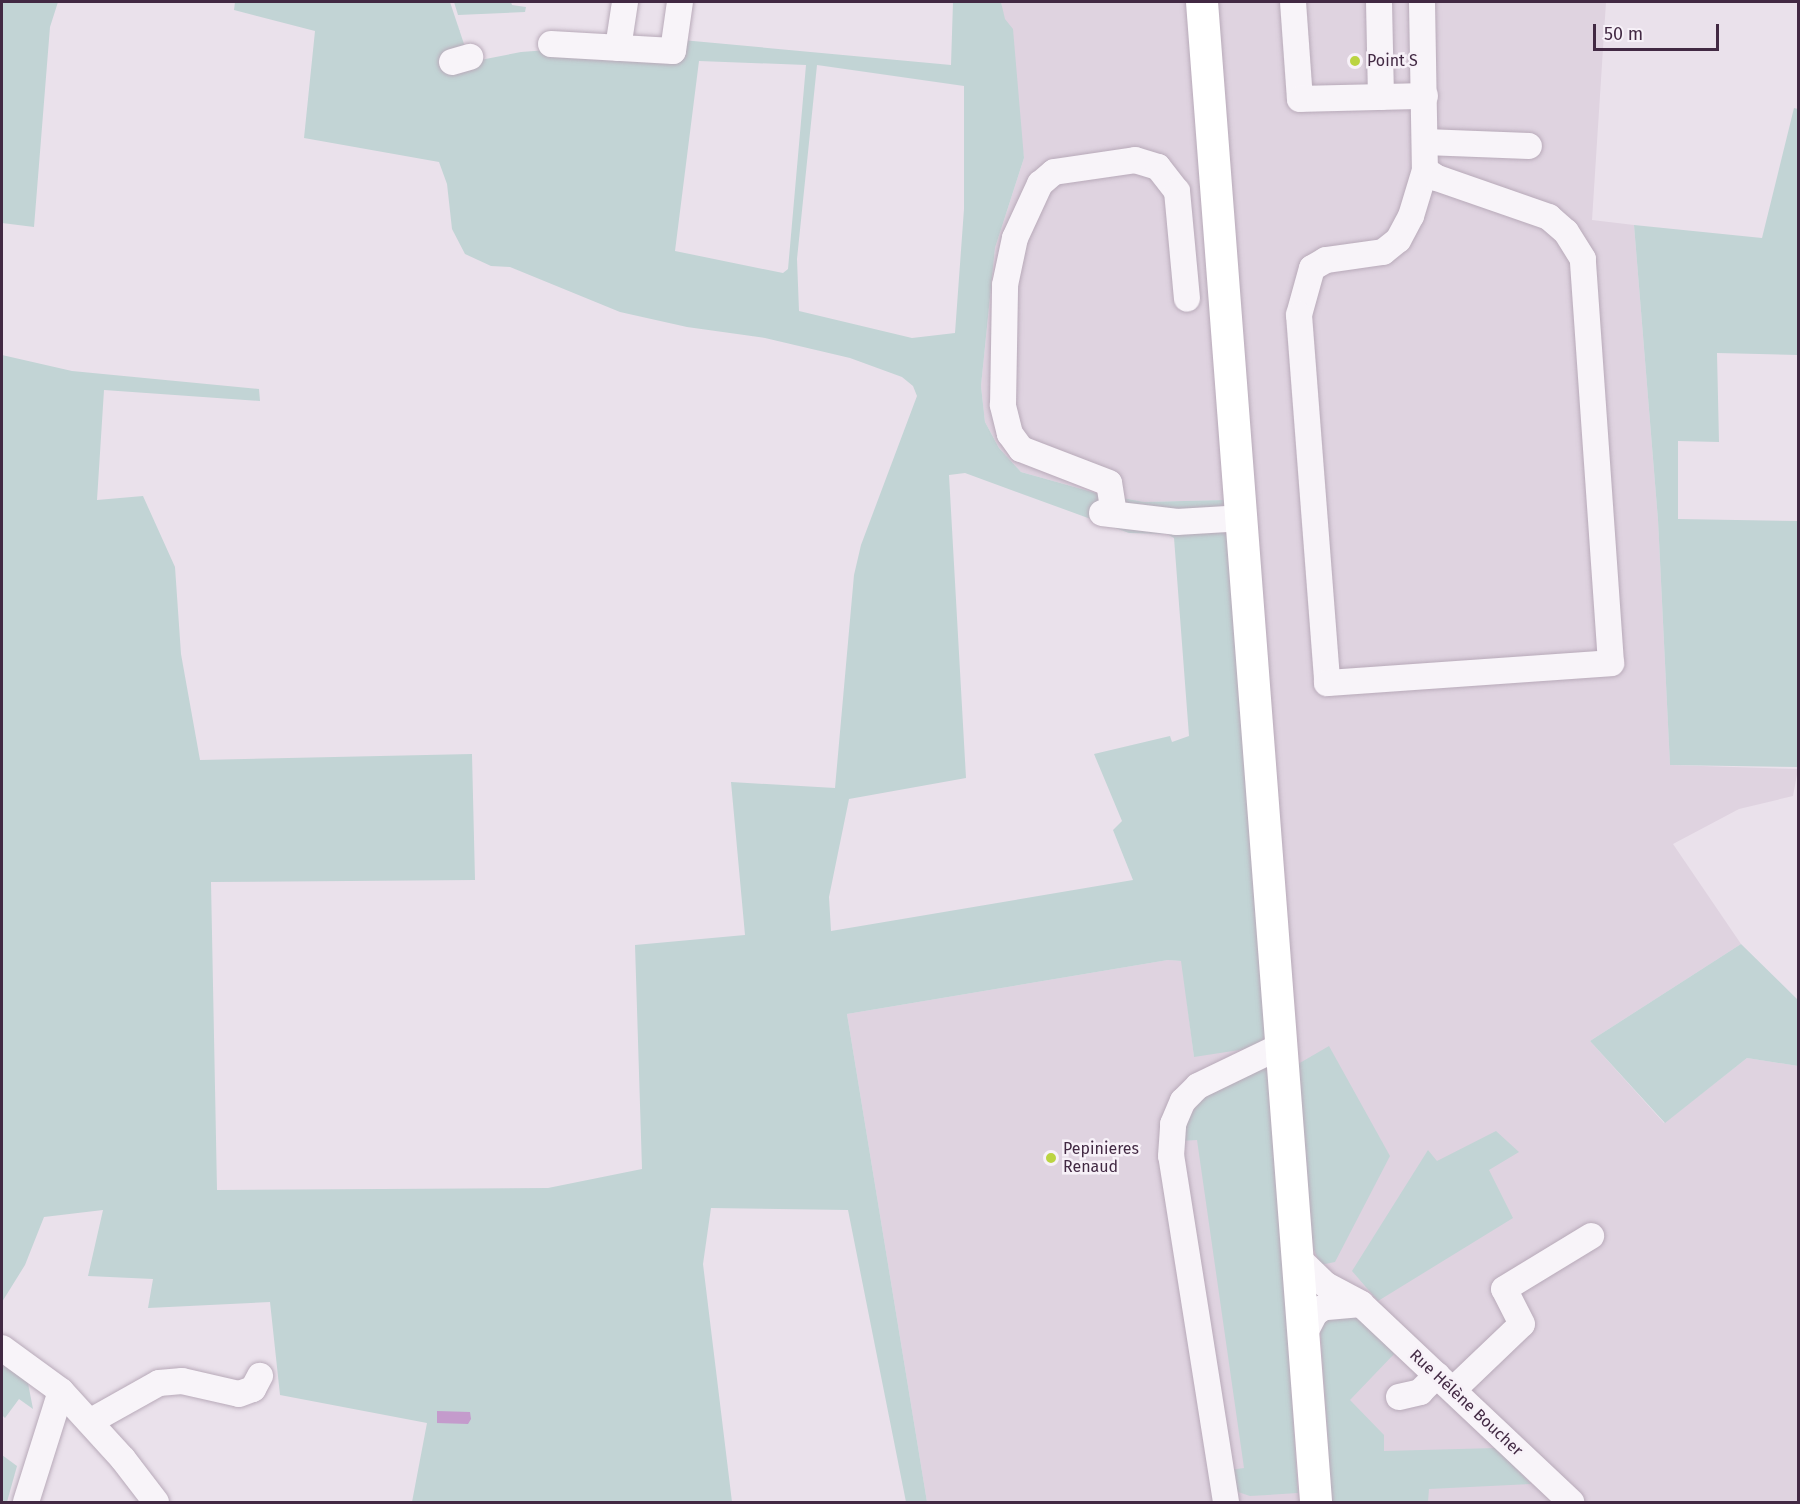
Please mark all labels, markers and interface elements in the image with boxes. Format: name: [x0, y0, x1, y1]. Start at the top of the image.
scale bar: [1596, 12, 1722, 50]
text: 50 m: [1604, 23, 1643, 45]
place label: Point S: [1367, 51, 1418, 71]
marker: Point S: [1348, 54, 1362, 68]
place label: Pepinieres Renaud: [1063, 1139, 1139, 1177]
marker: Pepinieres Renaud: [1044, 1151, 1058, 1165]
street label: Rue Hélène Boucher: [1406, 1346, 1526, 1460]

